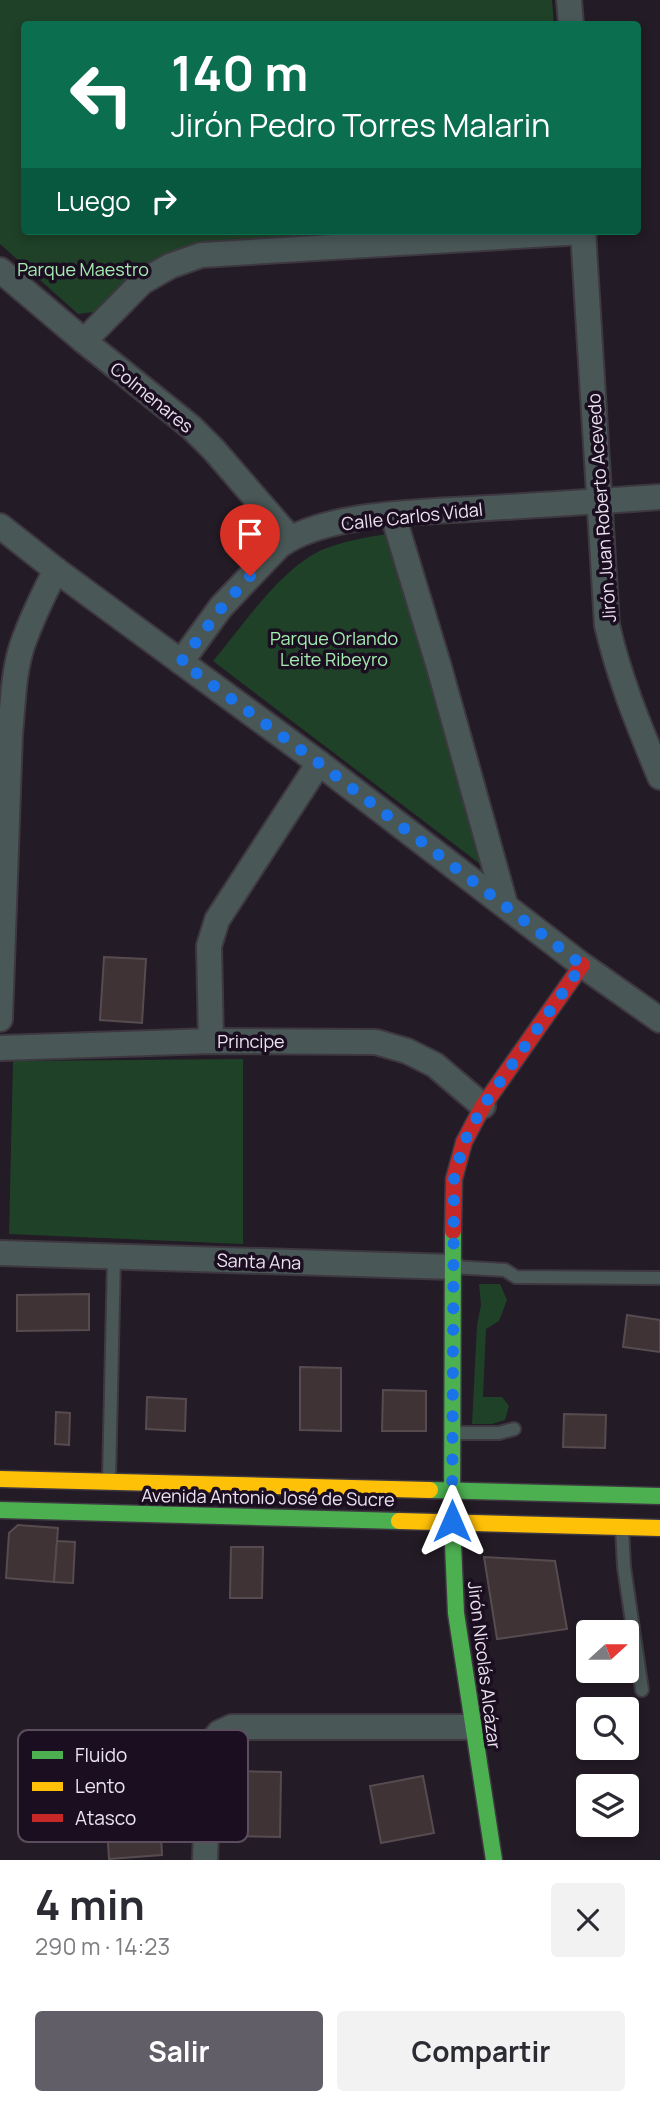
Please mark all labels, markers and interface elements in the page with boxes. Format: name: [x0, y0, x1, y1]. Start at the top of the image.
text: 140 m: [171, 39, 308, 106]
icon: left: [56, 49, 147, 140]
text: Jirón Pedro Torres Malarin: [171, 103, 550, 147]
icon: right: [145, 182, 183, 220]
text: Luego: [56, 183, 131, 219]
park label: Parque Maestro: [17, 257, 149, 281]
street label: Colmenares: [106, 356, 198, 438]
street label: Jirón Juan Roberto Acevedo: [581, 393, 621, 623]
street label: Calle Carlos Vidal: [340, 497, 484, 535]
pin: [220, 504, 280, 576]
icon: arrive: [231, 515, 269, 553]
park label: Parque Orlando Leite Ribeyro: [270, 626, 398, 671]
street label: Principe: [217, 1029, 285, 1053]
street label: Santa Ana: [216, 1248, 302, 1274]
street label: Avenida Antonio José de Sucre: [141, 1483, 395, 1511]
position arrow: [415, 1484, 489, 1558]
street label: Jirón Nicolás Alcázar: [463, 1580, 507, 1751]
north arrow: [576, 1620, 639, 1684]
map controls: [576, 1620, 639, 1837]
button: search: [576, 1697, 639, 1760]
legend: [18, 1730, 248, 1842]
text: Fluido: [75, 1742, 127, 1768]
text: Lento: [75, 1773, 125, 1799]
button: layers: [576, 1774, 639, 1837]
text: Atasco: [75, 1805, 136, 1831]
text: 4 min: [35, 1875, 145, 1933]
button: close: [551, 1883, 625, 1957]
text: 290 m · 14:23: [35, 1930, 170, 1962]
button: Salir: [35, 2011, 323, 2091]
button: Compartir: [337, 2011, 625, 2091]

